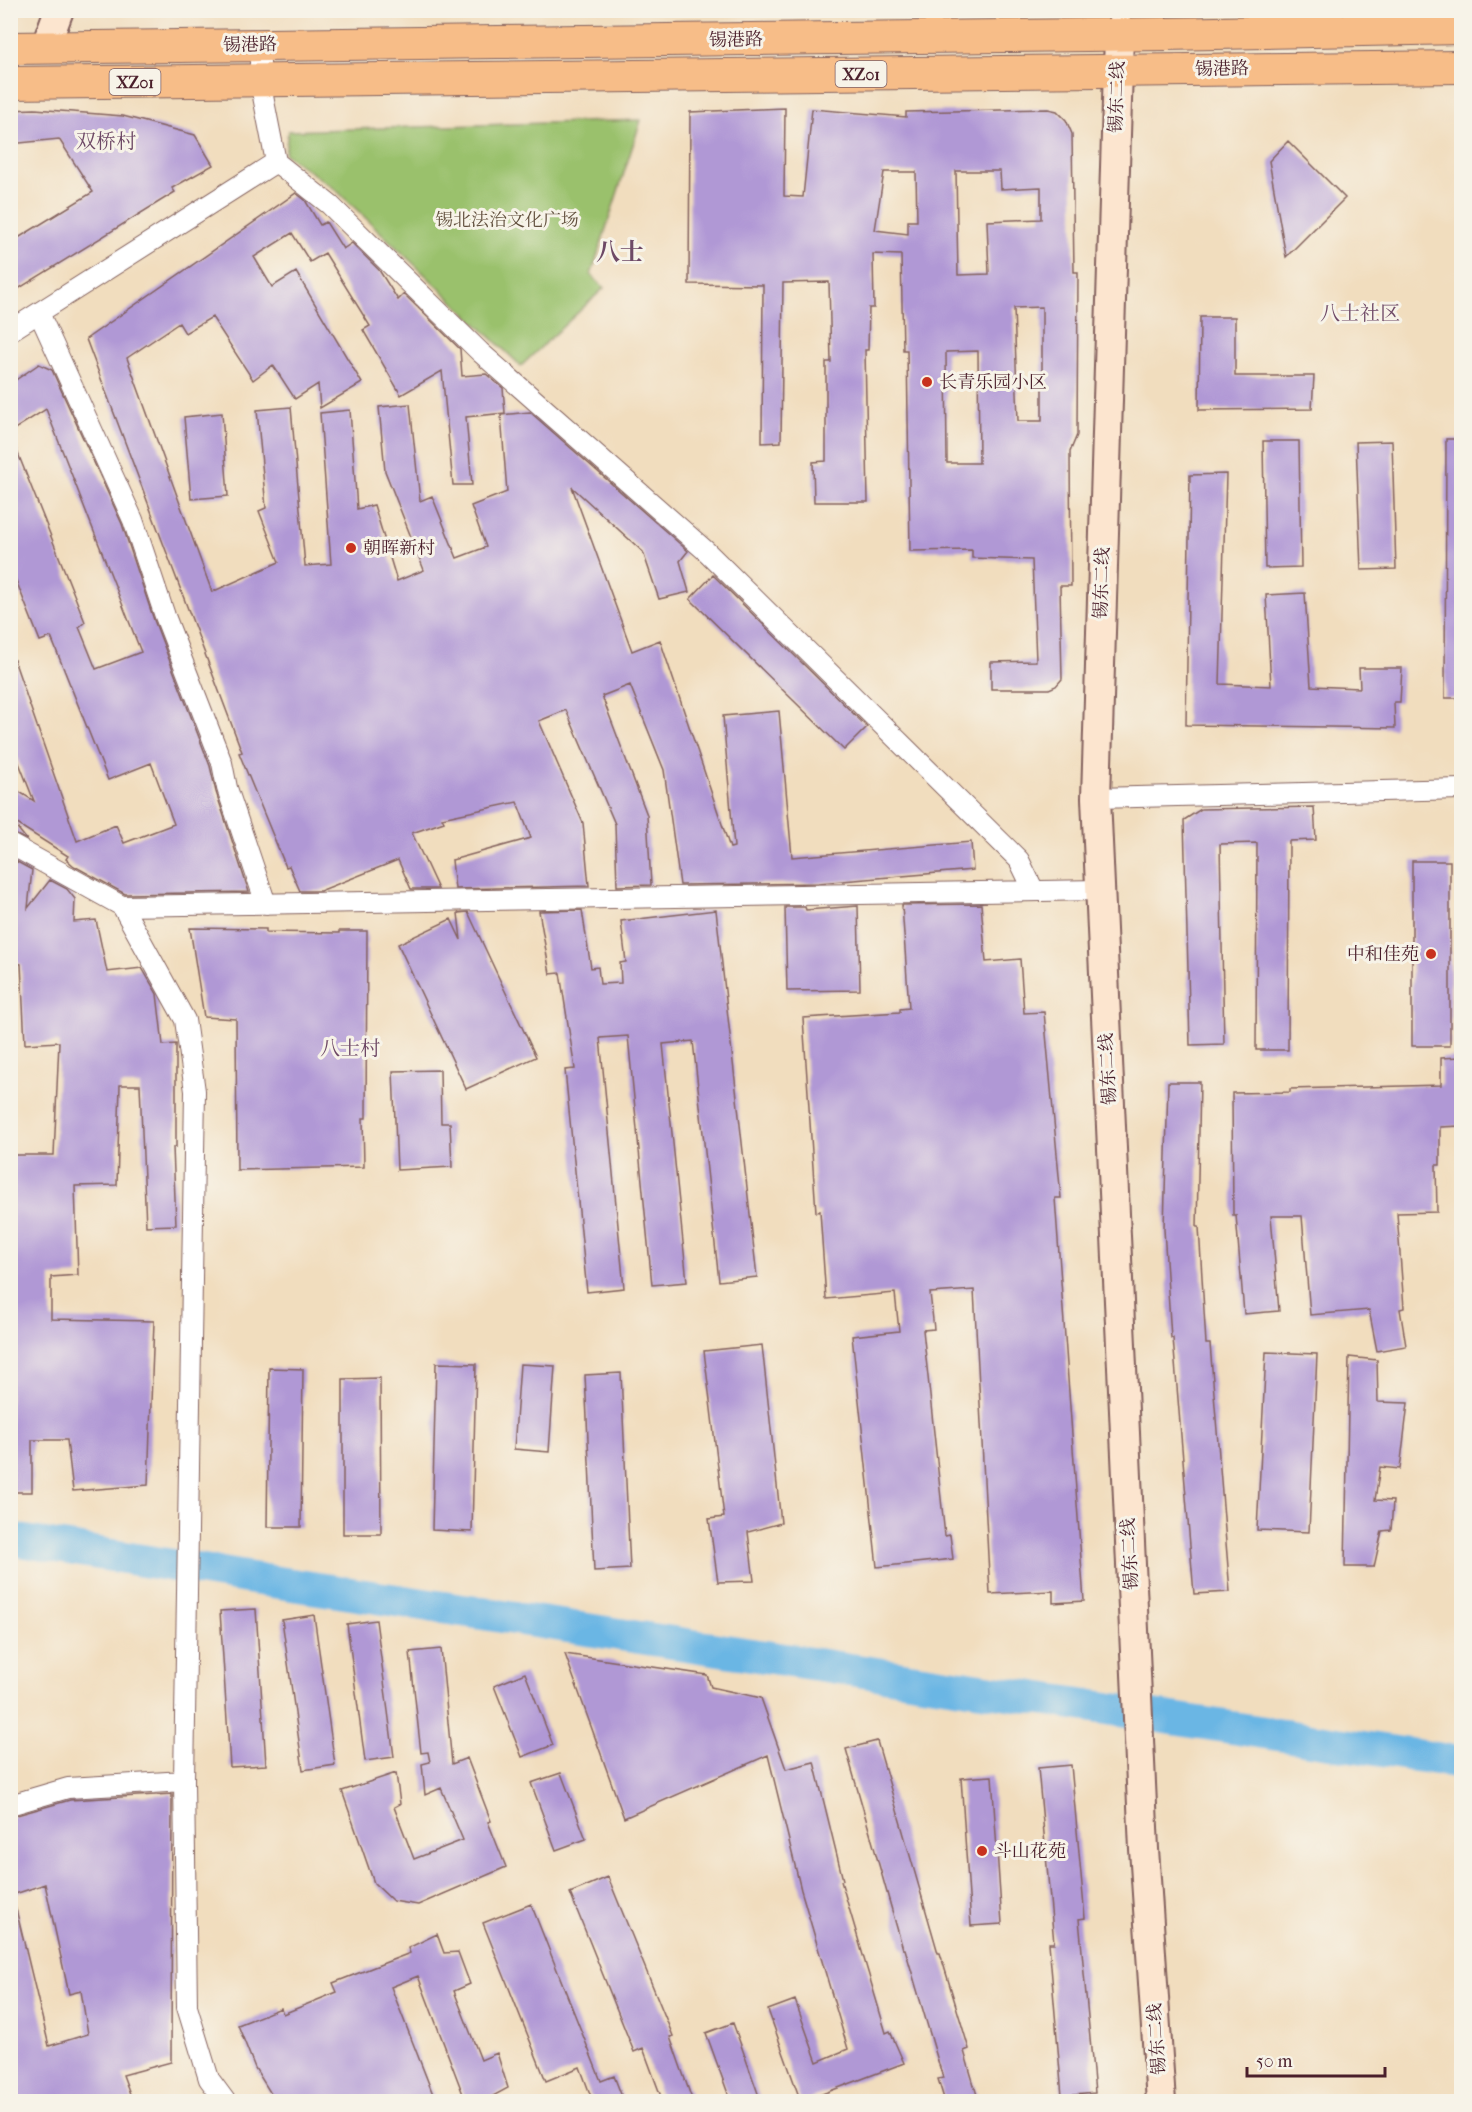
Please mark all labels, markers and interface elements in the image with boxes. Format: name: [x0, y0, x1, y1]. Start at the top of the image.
street label: 锡港路: [709, 29, 763, 51]
street label: 锡港路: [223, 34, 277, 56]
street label: 锡港路: [1195, 58, 1249, 80]
road number: XZ01: [836, 61, 886, 87]
street label: 锡东二线: [1105, 61, 1129, 133]
road number: XZ01: [110, 69, 160, 95]
district label: 双桥村: [76, 130, 136, 153]
park label: 锡北法治文化广场: [435, 210, 579, 231]
district label: 八士: [596, 238, 644, 266]
district label: 八士社区: [1320, 302, 1400, 325]
place label: 长青乐园小区: [939, 372, 1047, 393]
marker: 长青乐园小区: [920, 375, 934, 389]
place label: 朝晖新村: [363, 538, 435, 559]
marker: 朝晖新村: [344, 541, 358, 555]
street label: 锡东二线: [1090, 547, 1114, 619]
place label: 中和佳苑: [1347, 944, 1419, 965]
marker: 中和佳苑: [1424, 947, 1438, 961]
street label: 锡东二线: [1096, 1032, 1120, 1106]
district label: 八士村: [320, 1037, 380, 1060]
street label: 锡东二线: [1118, 1517, 1142, 1591]
place label: 斗山花苑: [994, 1841, 1066, 1862]
marker: 斗山花苑: [975, 1844, 989, 1858]
street label: 锡东二线: [1144, 2002, 1170, 2076]
scale bar: [1247, 2040, 1385, 2078]
text: 50 m: [1256, 2051, 1293, 2072]

